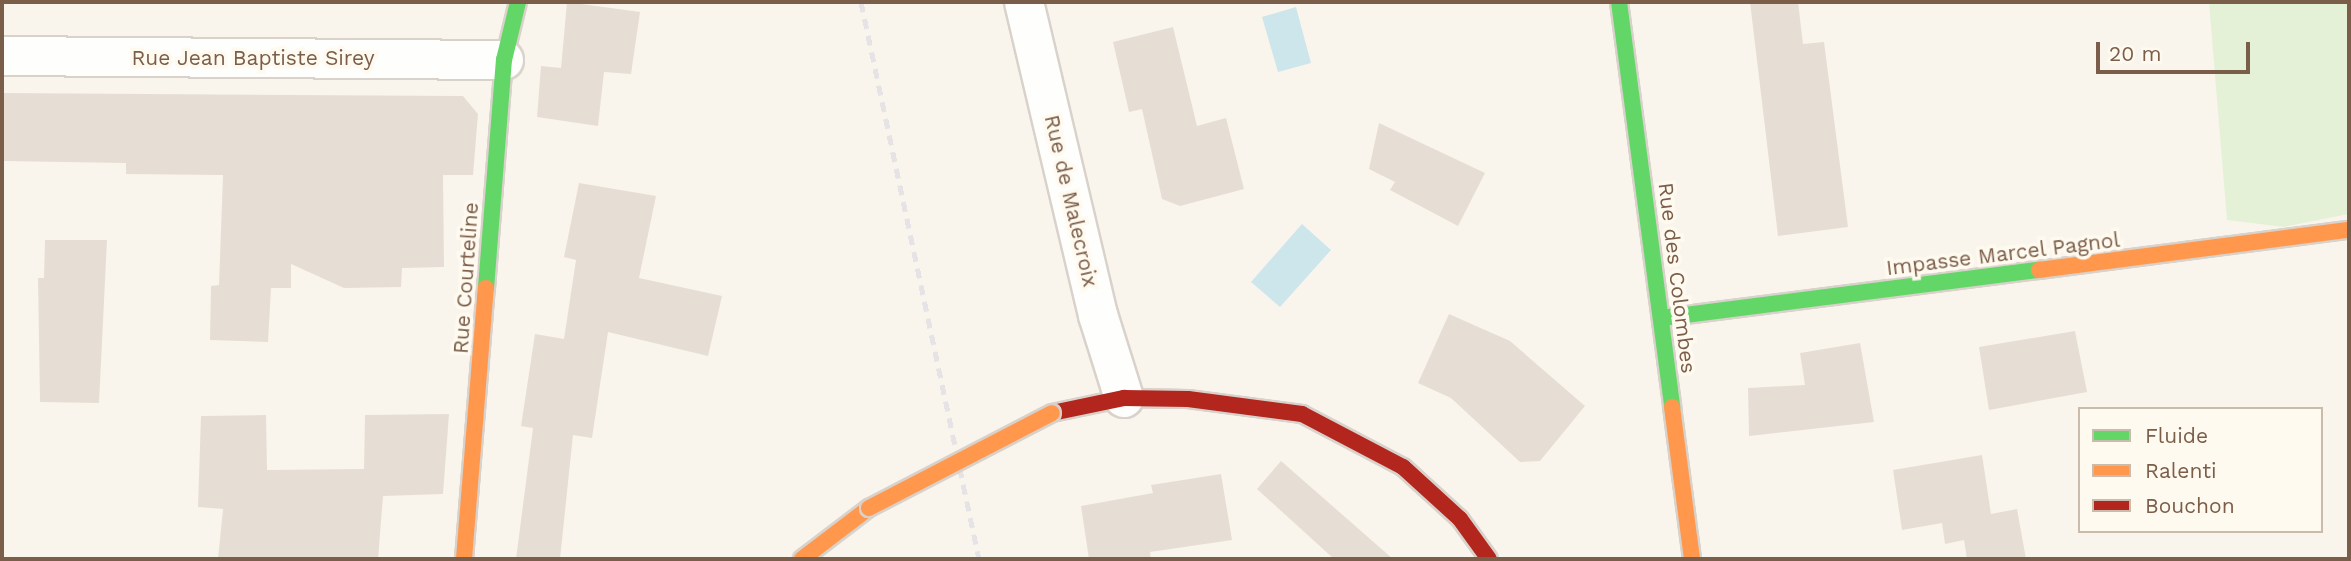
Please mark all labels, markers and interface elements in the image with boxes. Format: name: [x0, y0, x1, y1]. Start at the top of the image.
scale bar: [2099, 28, 2253, 72]
text: 20 m: [2109, 41, 2161, 66]
street label: Rue Jean Baptiste Sirey: [131, 45, 375, 71]
street label: Rue de Malecroix: [1039, 112, 1103, 290]
street label: Rue des Colombes: [1653, 181, 1701, 375]
street label: Rue Courteline: [448, 201, 484, 355]
street label: Impasse Marcel Pagnol: [1884, 227, 2122, 281]
legend: [2078, 407, 2323, 533]
text: Fluide: [2145, 423, 2208, 448]
text: Ralenti: [2145, 458, 2217, 483]
text: Bouchon: [2145, 493, 2235, 518]

